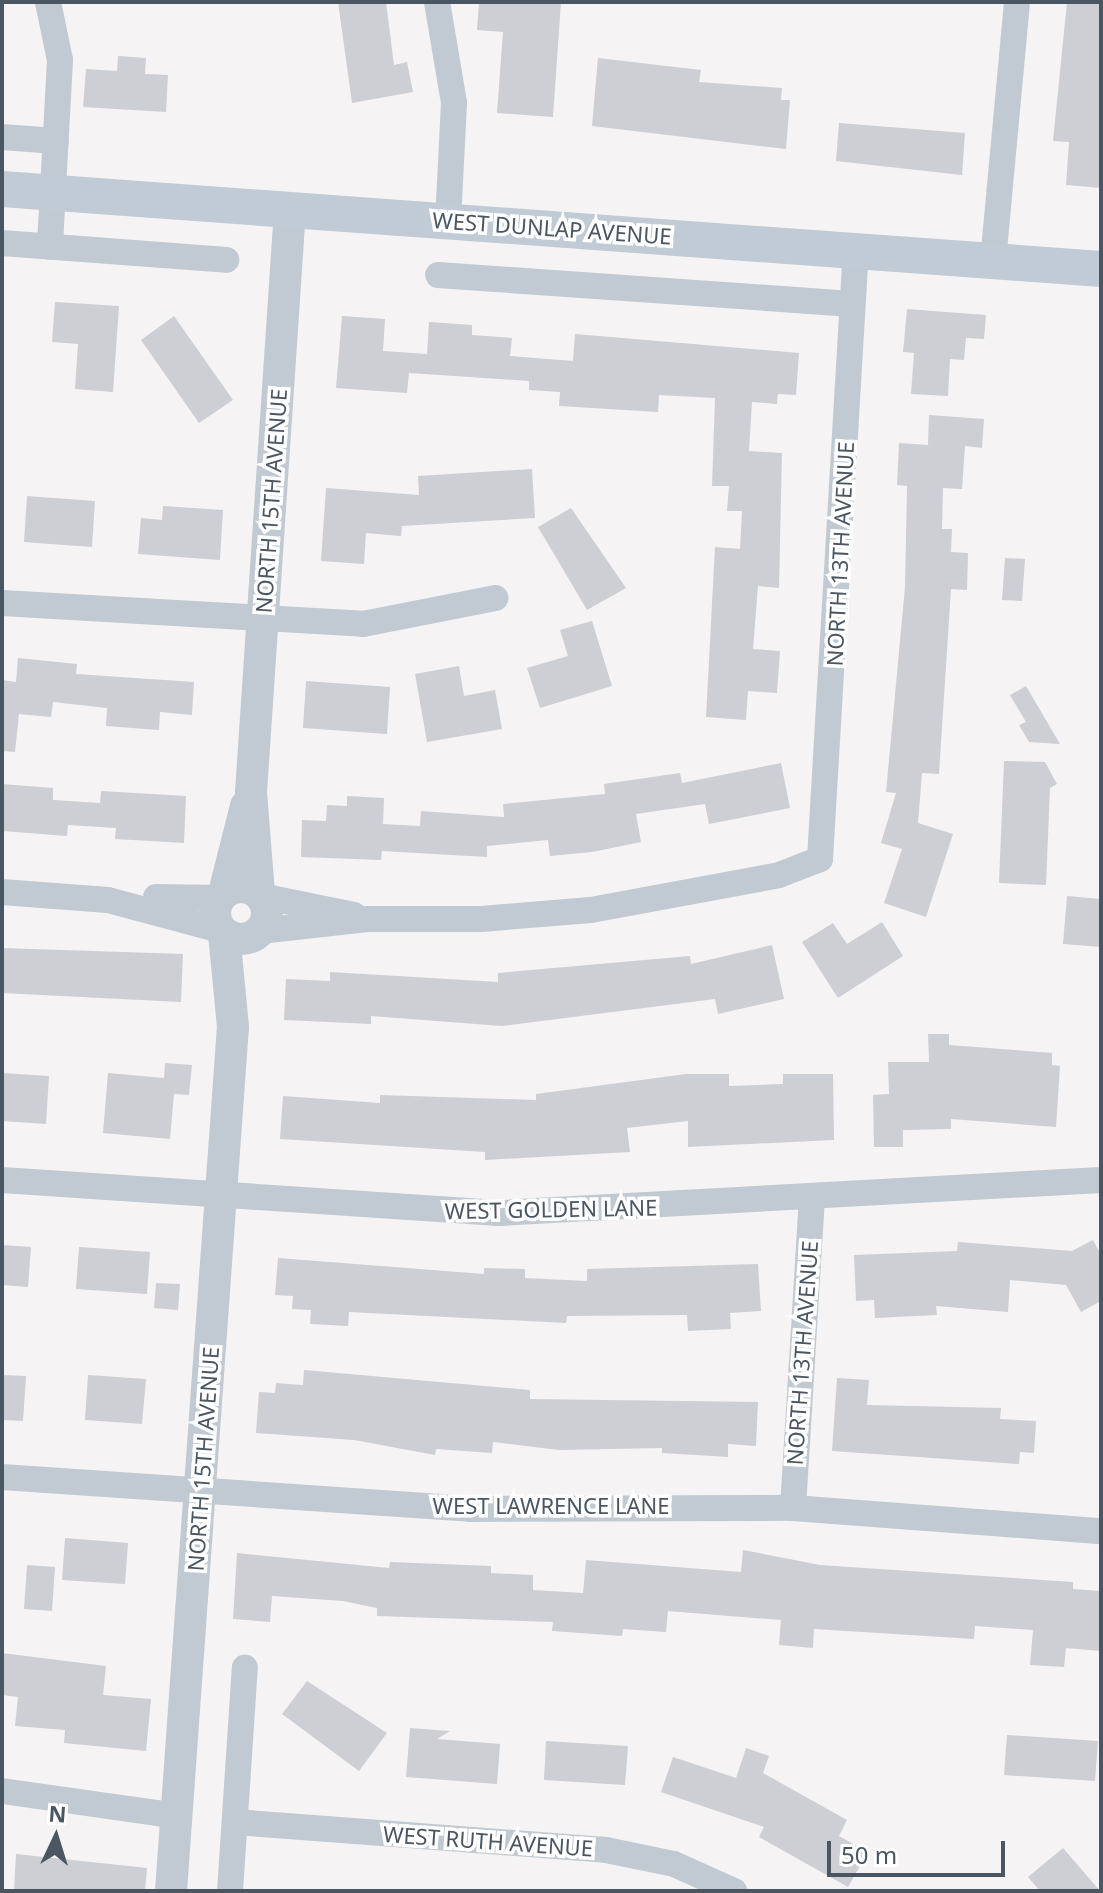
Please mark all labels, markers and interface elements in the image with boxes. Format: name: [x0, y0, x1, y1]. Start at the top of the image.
street label: WEST DUNLAP AVENUE: [431, 206, 673, 250]
street label: NORTH 15TH AVENUE: [250, 388, 292, 614]
street label: NORTH 13TH AVENUE: [821, 441, 859, 667]
street label: WEST GOLDEN LANE: [444, 1194, 658, 1224]
street label: NORTH 13TH AVENUE: [781, 1240, 823, 1466]
street label: NORTH 15TH AVENUE: [182, 1346, 224, 1572]
street label: WEST LAWRENCE LANE: [433, 1493, 669, 1519]
north arrow: [16, 1797, 96, 1877]
text: N: [48, 1797, 68, 1829]
street label: WEST RUTH AVENUE: [382, 1820, 594, 1862]
scale bar: [831, 1825, 1009, 1875]
text: 50 m: [841, 1838, 897, 1871]

